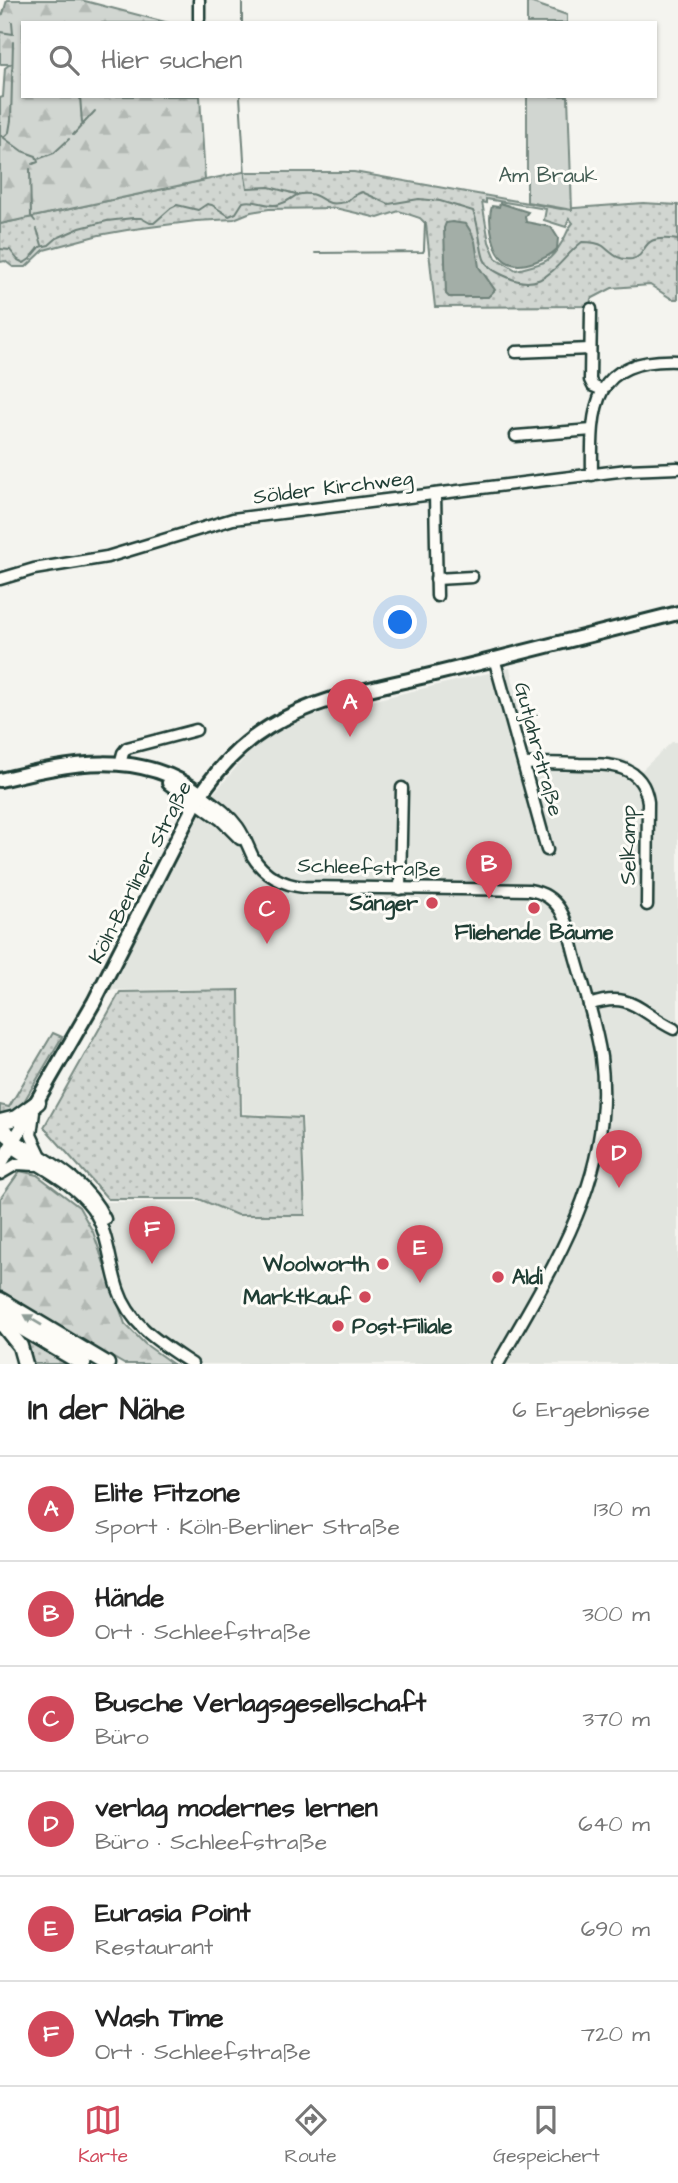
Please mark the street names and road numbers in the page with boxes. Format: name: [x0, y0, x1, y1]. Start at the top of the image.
street label: Sölder Kirchweg: [251, 463, 415, 514]
street label: Gutjahrstraße: [507, 679, 570, 819]
street label: Köln-Berliner Straße: [82, 776, 199, 969]
street label: Selkamp: [614, 805, 644, 885]
street label: Schleefstraße: [297, 851, 441, 884]

